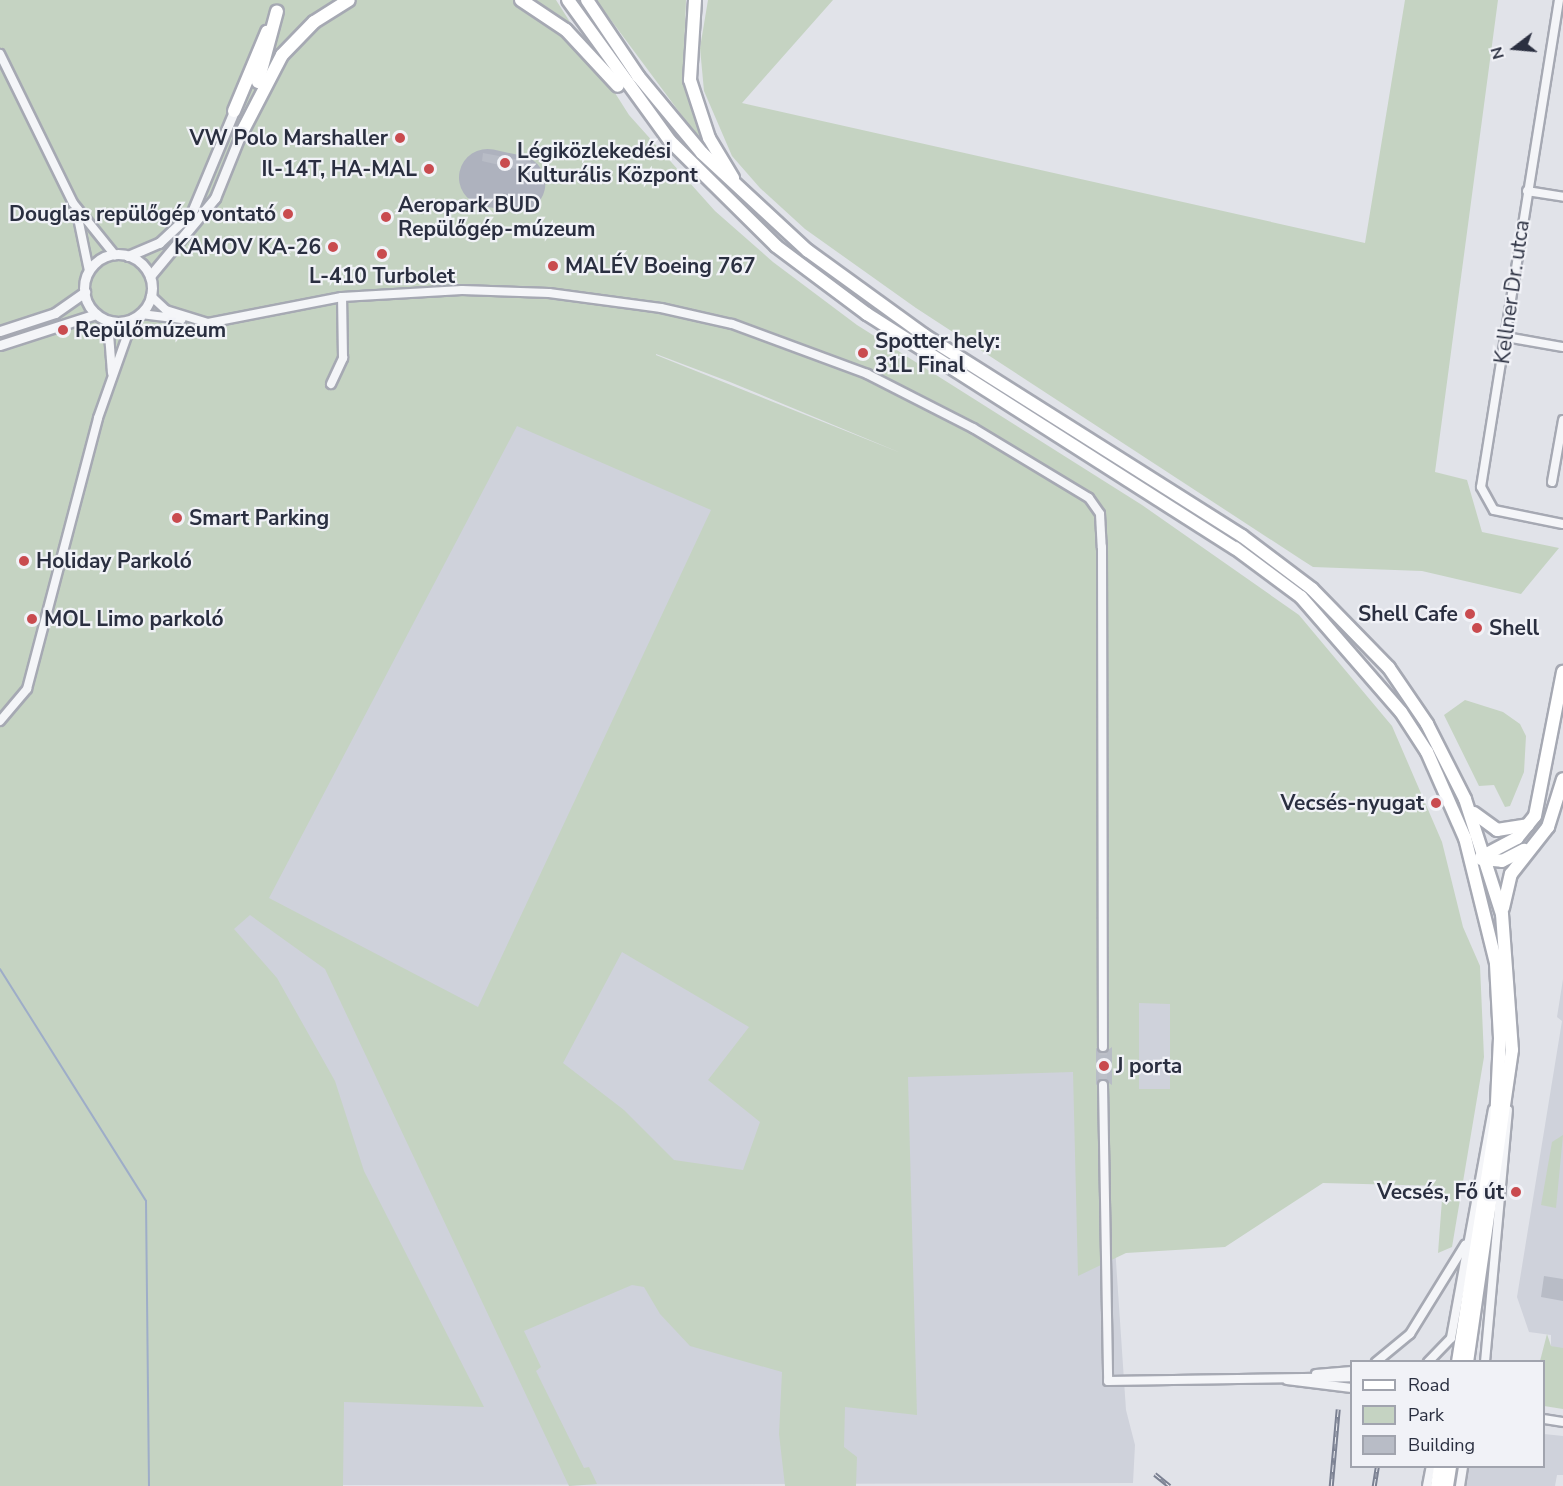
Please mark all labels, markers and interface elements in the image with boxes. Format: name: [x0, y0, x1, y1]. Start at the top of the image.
north arrow: [1485, 18, 1545, 78]
text: N: [1485, 44, 1510, 62]
place label: VW Polo Marshaller: [190, 125, 388, 151]
marker: VW Polo Marshaller: [393, 131, 407, 145]
place label: Légiközlekedési Kulturális Központ: [517, 138, 698, 188]
place label: Il-14T, HA-MAL: [261, 156, 417, 182]
marker: Légiközlekedési Kulturális Központ: [498, 156, 512, 170]
marker: Il-14T, HA-MAL: [422, 162, 436, 176]
place label: Aeropark BUD Repülőgép-múzeum: [398, 192, 595, 242]
place label: Douglas repülőgép vontató: [9, 201, 276, 227]
marker: Douglas repülőgép vontató: [281, 207, 295, 221]
marker: Aeropark BUD Repülőgép-múzeum: [379, 210, 393, 224]
street label: Kellner Dr. utca: [1489, 218, 1535, 366]
place label: KAMOV KA-26: [174, 234, 321, 260]
marker: KAMOV KA-26: [326, 240, 340, 254]
marker: L-410 Turbolet: [375, 247, 389, 261]
place label: MALÉV Boeing 767: [565, 253, 755, 279]
marker: MALÉV Boeing 767: [546, 259, 560, 273]
place label: L-410 Turbolet: [309, 263, 455, 289]
place label: Repülőmúzeum: [75, 317, 226, 343]
marker: Repülőmúzeum: [56, 323, 70, 337]
place label: Spotter hely: 31L Final: [875, 328, 1000, 378]
marker: Spotter hely: 31L Final: [856, 346, 870, 360]
place label: Smart Parking: [189, 505, 329, 531]
marker: Smart Parking: [170, 511, 184, 525]
place label: Holiday Parkoló: [36, 548, 192, 574]
marker: Holiday Parkoló: [17, 554, 31, 568]
place label: Shell Cafe: [1358, 601, 1458, 627]
place label: MOL Limo parkoló: [44, 606, 224, 632]
marker: Shell Cafe: [1463, 607, 1477, 621]
marker: MOL Limo parkoló: [25, 612, 39, 626]
place label: Shell: [1489, 615, 1539, 641]
marker: Shell: [1470, 621, 1484, 635]
place label: Vecsés-nyugat: [1280, 790, 1424, 816]
marker: Vecsés-nyugat: [1429, 796, 1443, 810]
place label: J porta: [1116, 1053, 1182, 1079]
marker: J porta: [1097, 1059, 1111, 1073]
place label: Vecsés, Fő út: [1377, 1179, 1504, 1205]
marker: Vecsés, Fő út: [1509, 1185, 1523, 1199]
legend: [1350, 1360, 1545, 1468]
text: Road: [1408, 1373, 1450, 1397]
text: Park: [1408, 1403, 1444, 1427]
text: Building: [1408, 1433, 1475, 1457]

